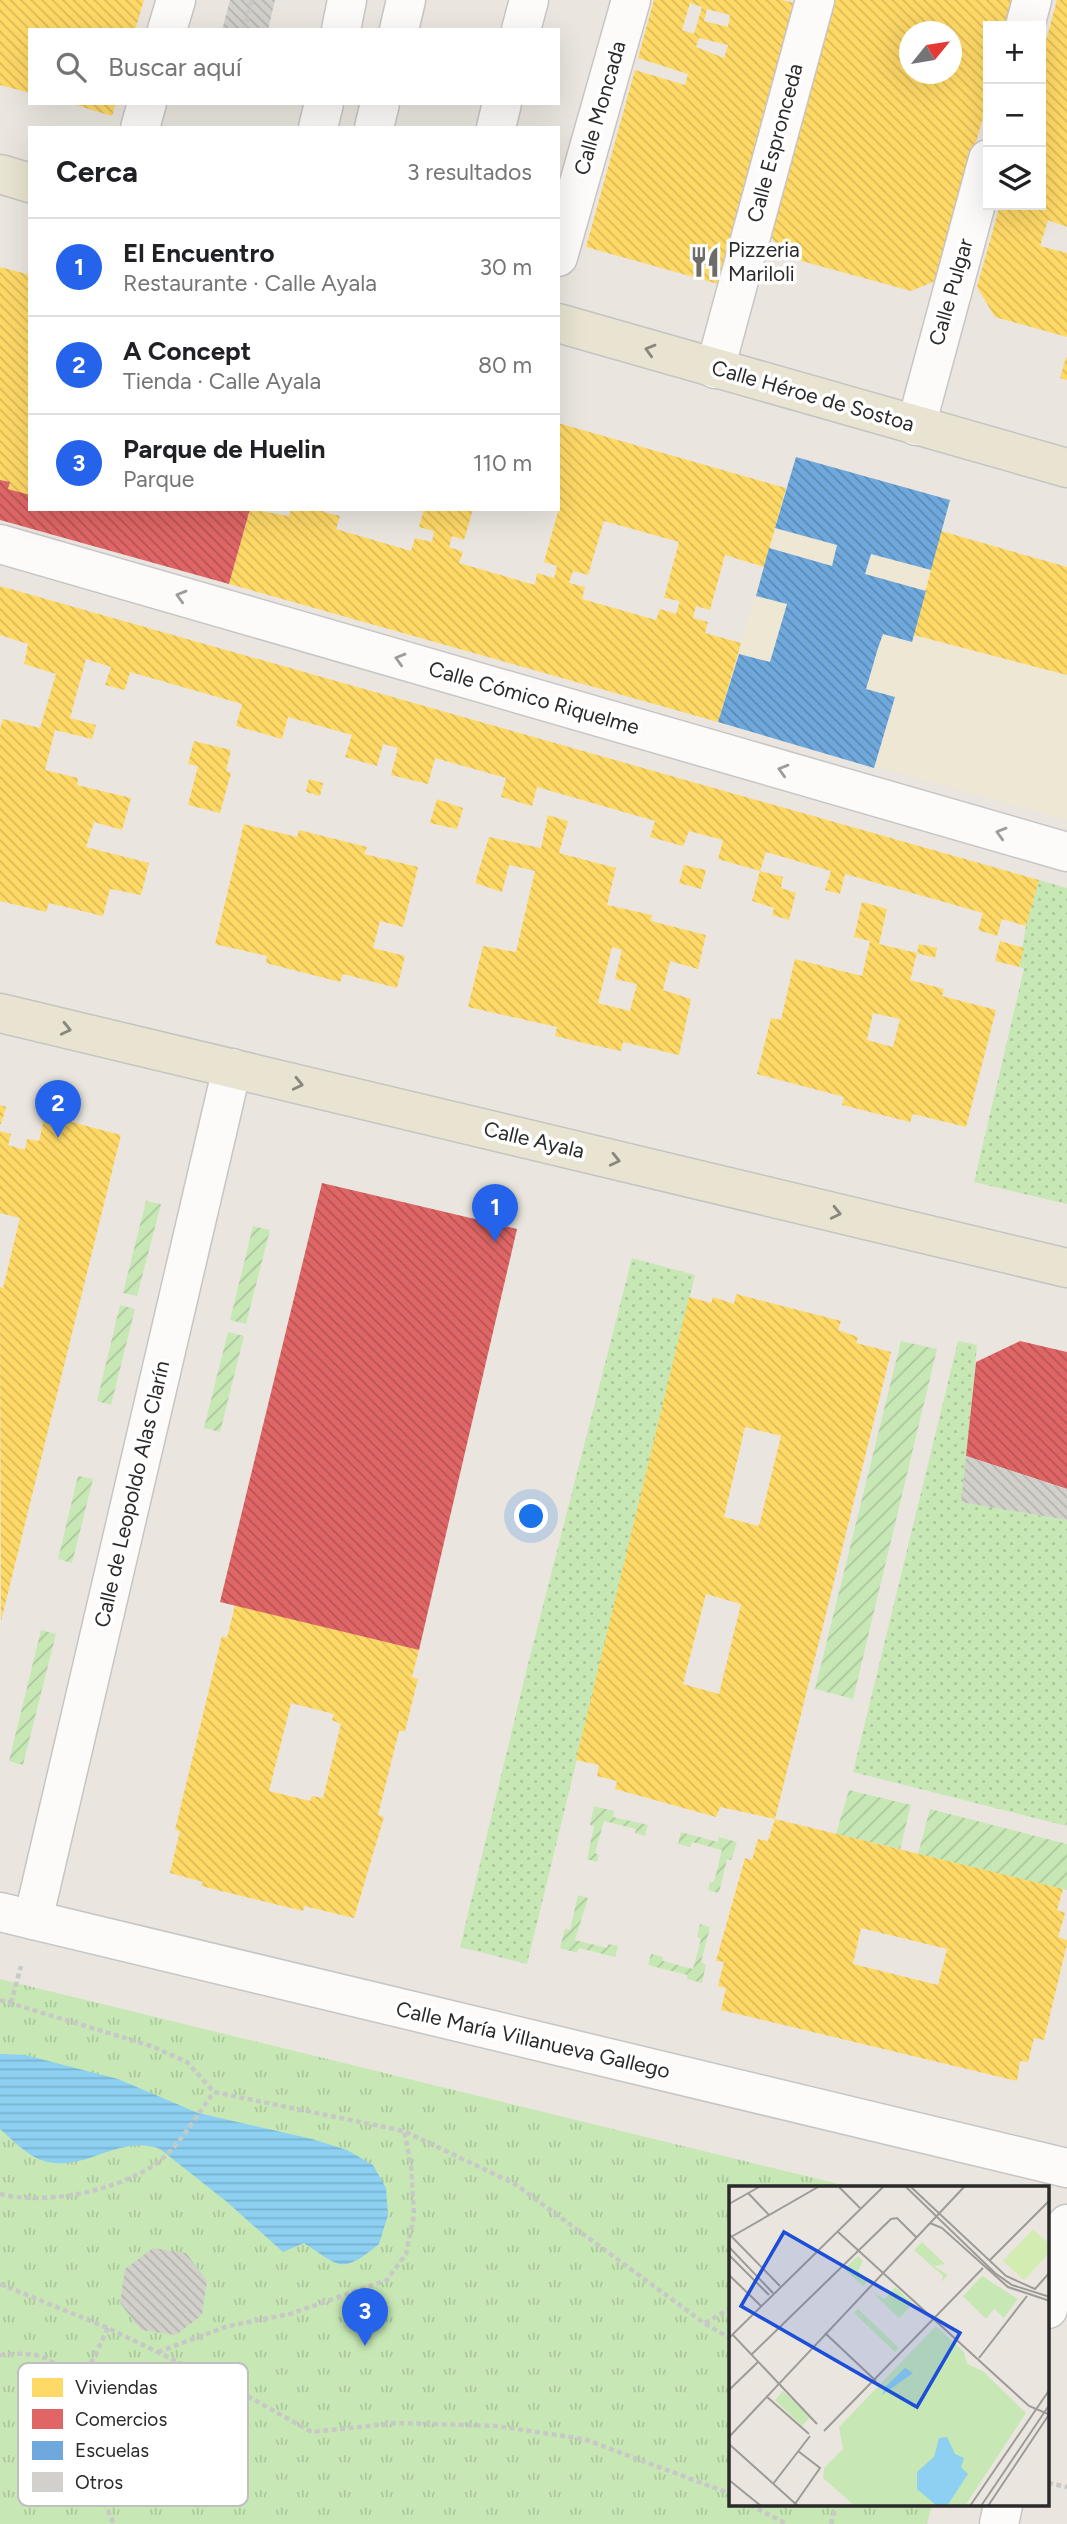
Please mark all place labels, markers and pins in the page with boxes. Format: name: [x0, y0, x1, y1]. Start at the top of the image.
place label: Pizzeria Mariloli: [728, 237, 800, 286]
restaurant icon: Pizzeria Mariloli: [688, 245, 722, 279]
pin: 2: [35, 1080, 81, 1138]
pin: 1: [472, 1184, 518, 1242]
pin: 3: [342, 2288, 388, 2346]

